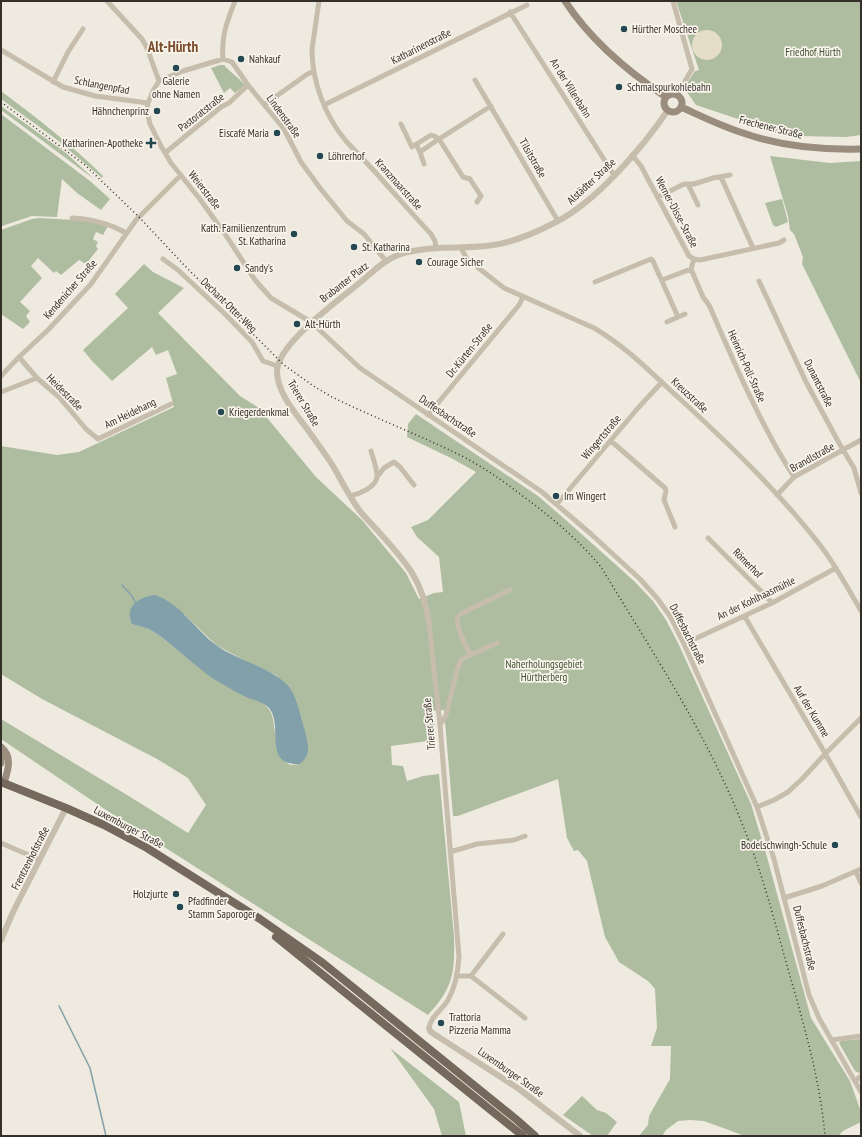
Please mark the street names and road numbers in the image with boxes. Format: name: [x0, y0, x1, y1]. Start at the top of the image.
street label: Katharinenstraße: [389, 25, 454, 67]
street label: An der Villenbahn: [547, 56, 595, 121]
street label: Schlangenpfad: [73, 73, 131, 97]
street label: Pastoratstraße: [175, 89, 227, 134]
street label: Lindenstraße: [264, 92, 305, 141]
street label: Frechener Straße: [738, 112, 805, 142]
street label: Tilsitstraße: [516, 136, 550, 181]
street label: Kranzmaarstraße: [372, 155, 426, 213]
street label: Alstädter Straße: [564, 155, 619, 207]
street label: Weierstraße: [185, 168, 225, 213]
street label: Werner-Disse-Straße: [652, 174, 702, 250]
street label: Kendenicher Straße: [40, 256, 100, 322]
street label: Brabanter Platz: [317, 259, 371, 305]
street label: Dechant-Otter-Weg: [198, 275, 260, 336]
street label: Dr.-Kürten-Straße: [443, 319, 496, 380]
street label: Heinrich-Poll-Straße: [725, 328, 769, 405]
street label: Dunantstraße: [801, 357, 837, 410]
street label: Heidestraße: [44, 371, 87, 414]
street label: Kreuzstraße: [669, 374, 712, 416]
street label: Trierer Straße: [285, 377, 324, 429]
street label: Duffesbachstraße: [417, 392, 480, 441]
street label: Am Heidehang: [102, 394, 158, 431]
street label: Wingertstraße: [578, 411, 624, 462]
street label: Brandlstraße: [787, 439, 837, 475]
street label: Römerhof: [730, 545, 767, 582]
street label: An der Kohlhaasmühle: [715, 573, 798, 623]
street label: Duffesbachstraße: [667, 601, 710, 667]
street label: Auf der Kumme: [791, 682, 833, 740]
street label: Trierer Straße: [420, 697, 438, 750]
street label: Luxemburger Straße: [92, 803, 167, 852]
street label: Frentzenhofstraße: [8, 823, 52, 892]
street label: Duffesbachstraße: [790, 904, 820, 972]
street label: Luxemburger Straße: [475, 1044, 547, 1100]

